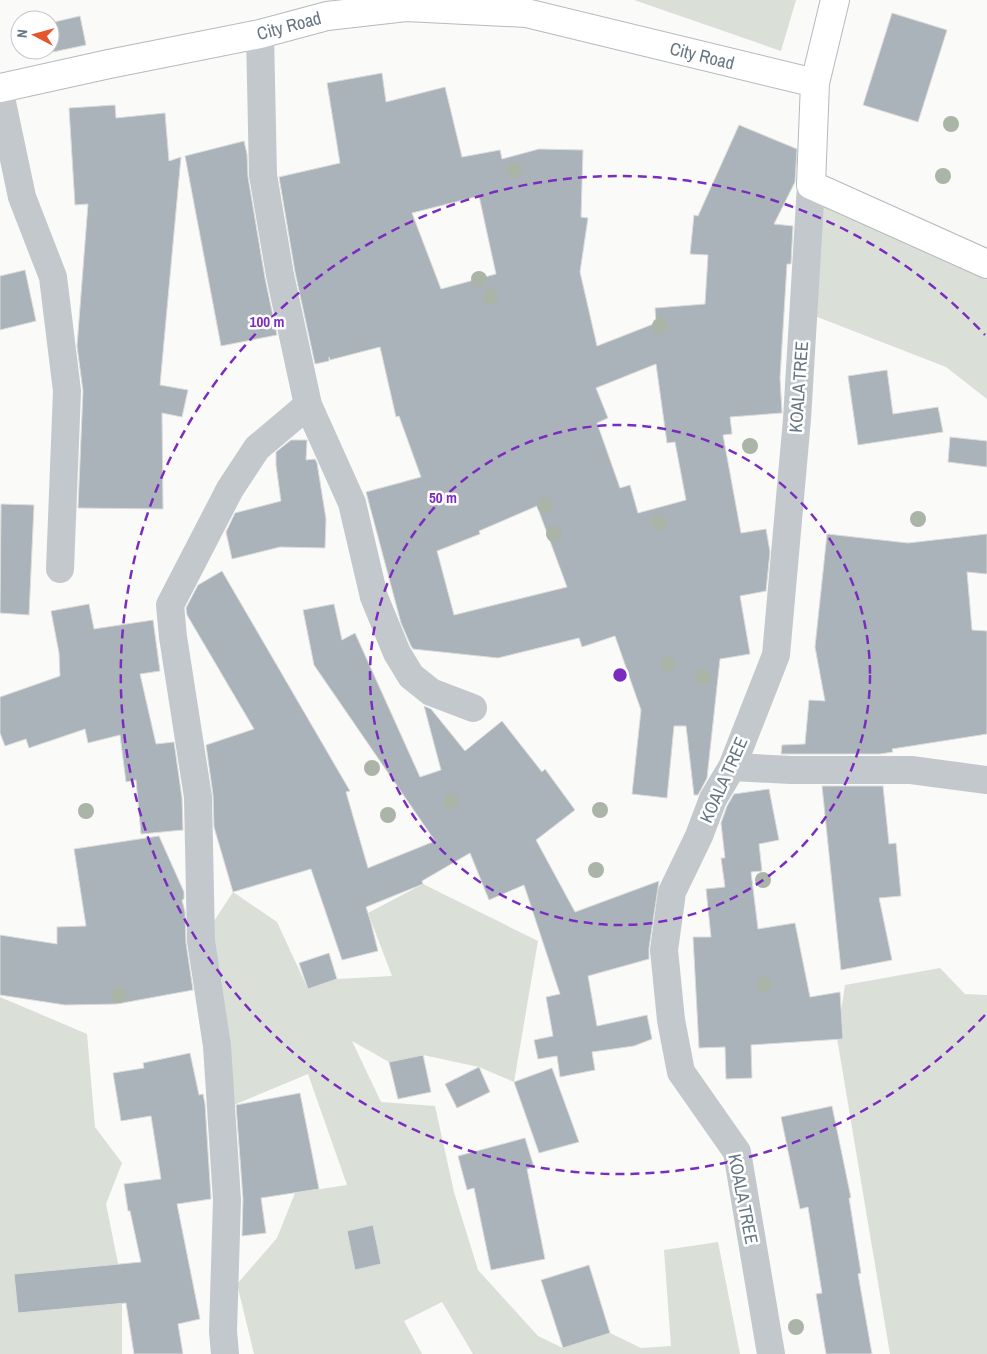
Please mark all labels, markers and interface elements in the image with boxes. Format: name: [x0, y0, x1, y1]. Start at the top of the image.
street label: City Road: [254, 5, 324, 46]
north arrow: [10, 10, 60, 60]
text: N: [13, 29, 31, 39]
street label: City Road: [667, 35, 737, 76]
text: 100 m: [250, 311, 284, 332]
street label: KOALA TREE: [783, 340, 814, 434]
text: 50 m: [429, 487, 457, 508]
centre of rings: [611, 666, 629, 684]
street label: KOALA TREE: [693, 733, 754, 827]
street label: KOALA TREE: [722, 1152, 765, 1246]

